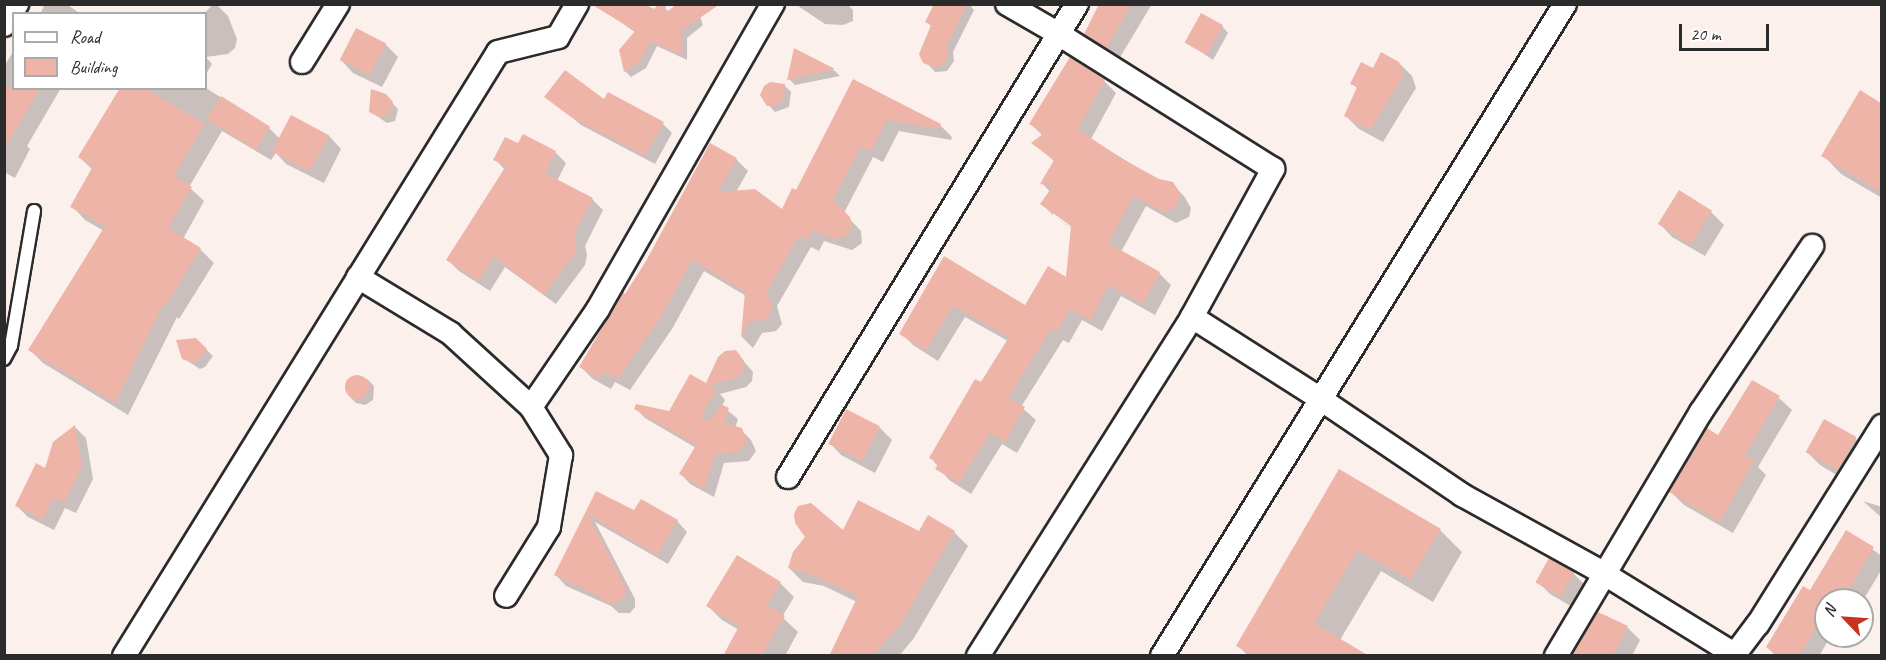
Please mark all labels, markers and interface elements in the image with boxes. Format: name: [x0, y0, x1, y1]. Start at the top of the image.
legend: [12, 12, 207, 90]
scale bar: [1682, 12, 1772, 50]
text: 20 m: [1690, 23, 1721, 45]
text: Road: [70, 26, 100, 48]
text: Building: [70, 56, 117, 78]
north arrow: [1814, 588, 1874, 648]
text: N: [1818, 603, 1841, 620]

